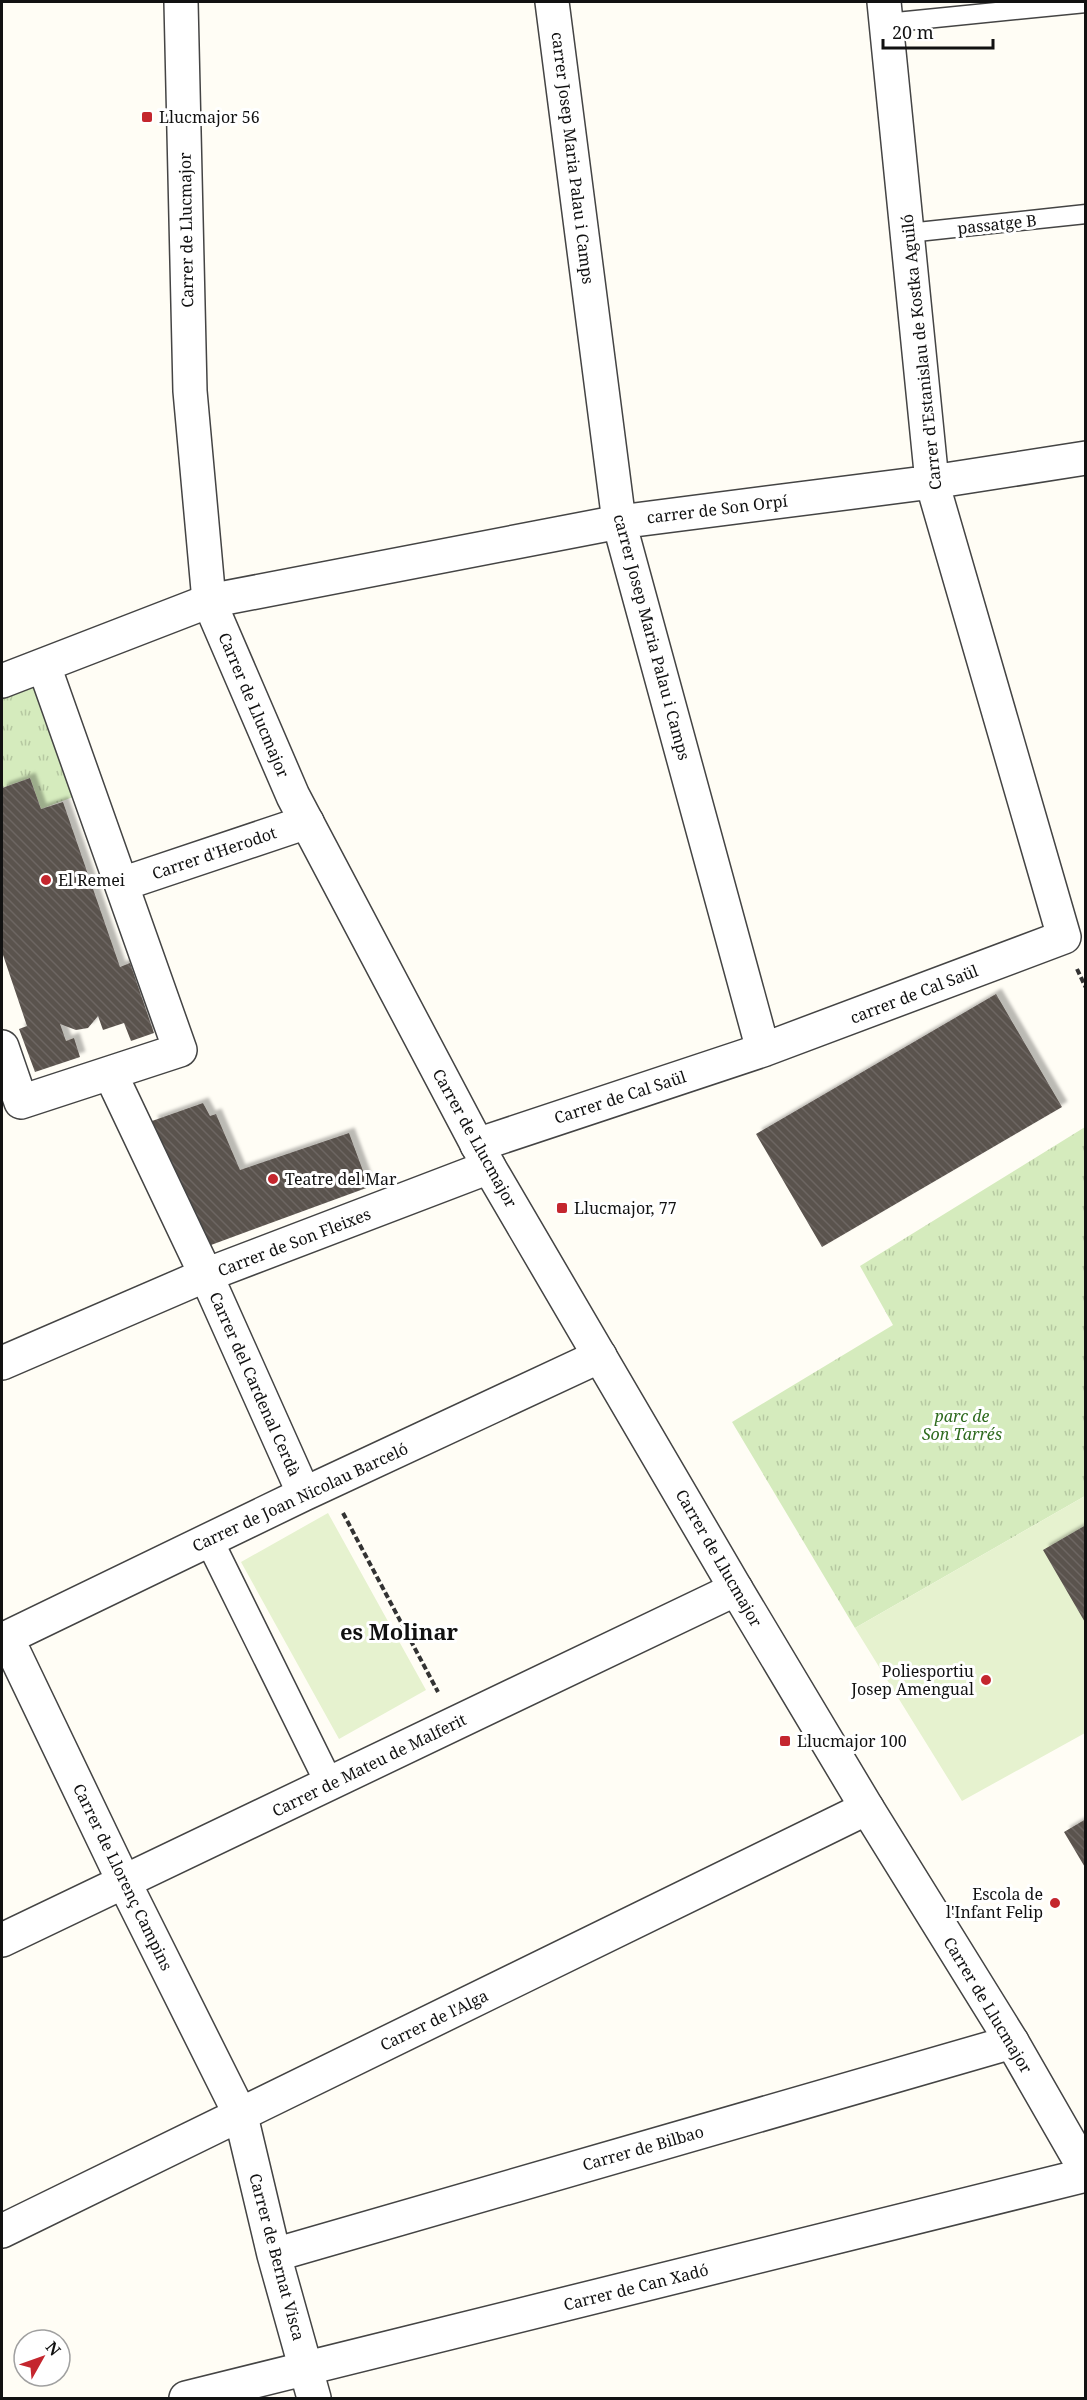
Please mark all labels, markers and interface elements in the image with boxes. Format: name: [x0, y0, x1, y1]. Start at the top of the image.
scale bar: [883, 12, 992, 50]
text: 20 m: [892, 20, 934, 44]
street label: carrer Josep Maria Palau i Camps: [547, 31, 599, 285]
place label: Llucmajor 56: [159, 106, 260, 128]
marker: Llucmajor 56: [140, 110, 154, 124]
street label: Carrer de Llucmajor: [174, 152, 198, 308]
street label: passatge B: [956, 209, 1038, 239]
street label: Carrer d'Estanislau de Kostka Aguiló: [896, 213, 946, 491]
street label: carrer de Son Orpí: [645, 489, 789, 529]
street label: carrer Josep Maria Palau i Camps: [609, 511, 695, 763]
street label: Carrer de Llucmajor: [214, 629, 295, 781]
street label: Carrer d'Herodot: [149, 821, 279, 885]
place label: El Remei: [58, 869, 125, 891]
marker: El Remei: [39, 873, 53, 887]
street label: carrer de Cal Saül: [847, 959, 981, 1029]
street label: Carrer de Llucmajor: [428, 1065, 523, 1212]
street label: Carrer de Cal Saül: [551, 1065, 689, 1129]
place label: Teatre del Mar: [285, 1168, 397, 1190]
marker: Teatre del Mar: [266, 1172, 280, 1186]
place label: Llucmajor, 77: [574, 1197, 677, 1219]
marker: Llucmajor, 77: [555, 1201, 569, 1215]
street label: Carrer de Son Fleixes: [214, 1203, 374, 1281]
street label: Carrer del Cardenal Cerdà: [204, 1288, 306, 1480]
park label: parc de Son Tarrés: [922, 1405, 1002, 1445]
street label: Carrer de Joan Nicolau Barceló: [189, 1437, 411, 1557]
street label: Carrer de Llucmajor: [671, 1485, 768, 1631]
district label: es Molinar: [340, 1616, 459, 1646]
place label: Poliesportiu Josep Amengual: [850, 1660, 974, 1700]
marker: Poliesportiu Josep Amengual: [979, 1673, 993, 1687]
street label: Carrer de Mateu de Malferit: [268, 1708, 470, 1822]
place label: Llucmajor 100: [797, 1730, 907, 1752]
marker: Llucmajor 100: [778, 1734, 792, 1748]
street label: Carrer de Llorenç Campins: [68, 1780, 178, 1974]
place label: Escola de l'Infant Felip: [946, 1883, 1043, 1923]
marker: Escola de l'Infant Felip: [1048, 1896, 1062, 1910]
street label: Carrer de Llucmajor: [939, 1933, 1038, 2078]
street label: Carrer de l'Alga: [376, 1984, 492, 2056]
street label: Carrer de Bilbao: [580, 2120, 706, 2176]
street label: Carrer de Bernat Visca: [244, 2171, 310, 2343]
street label: Carrer de Can Xadó: [561, 2258, 711, 2316]
north arrow: [12, 2328, 72, 2388]
text: N: [41, 2336, 66, 2361]

